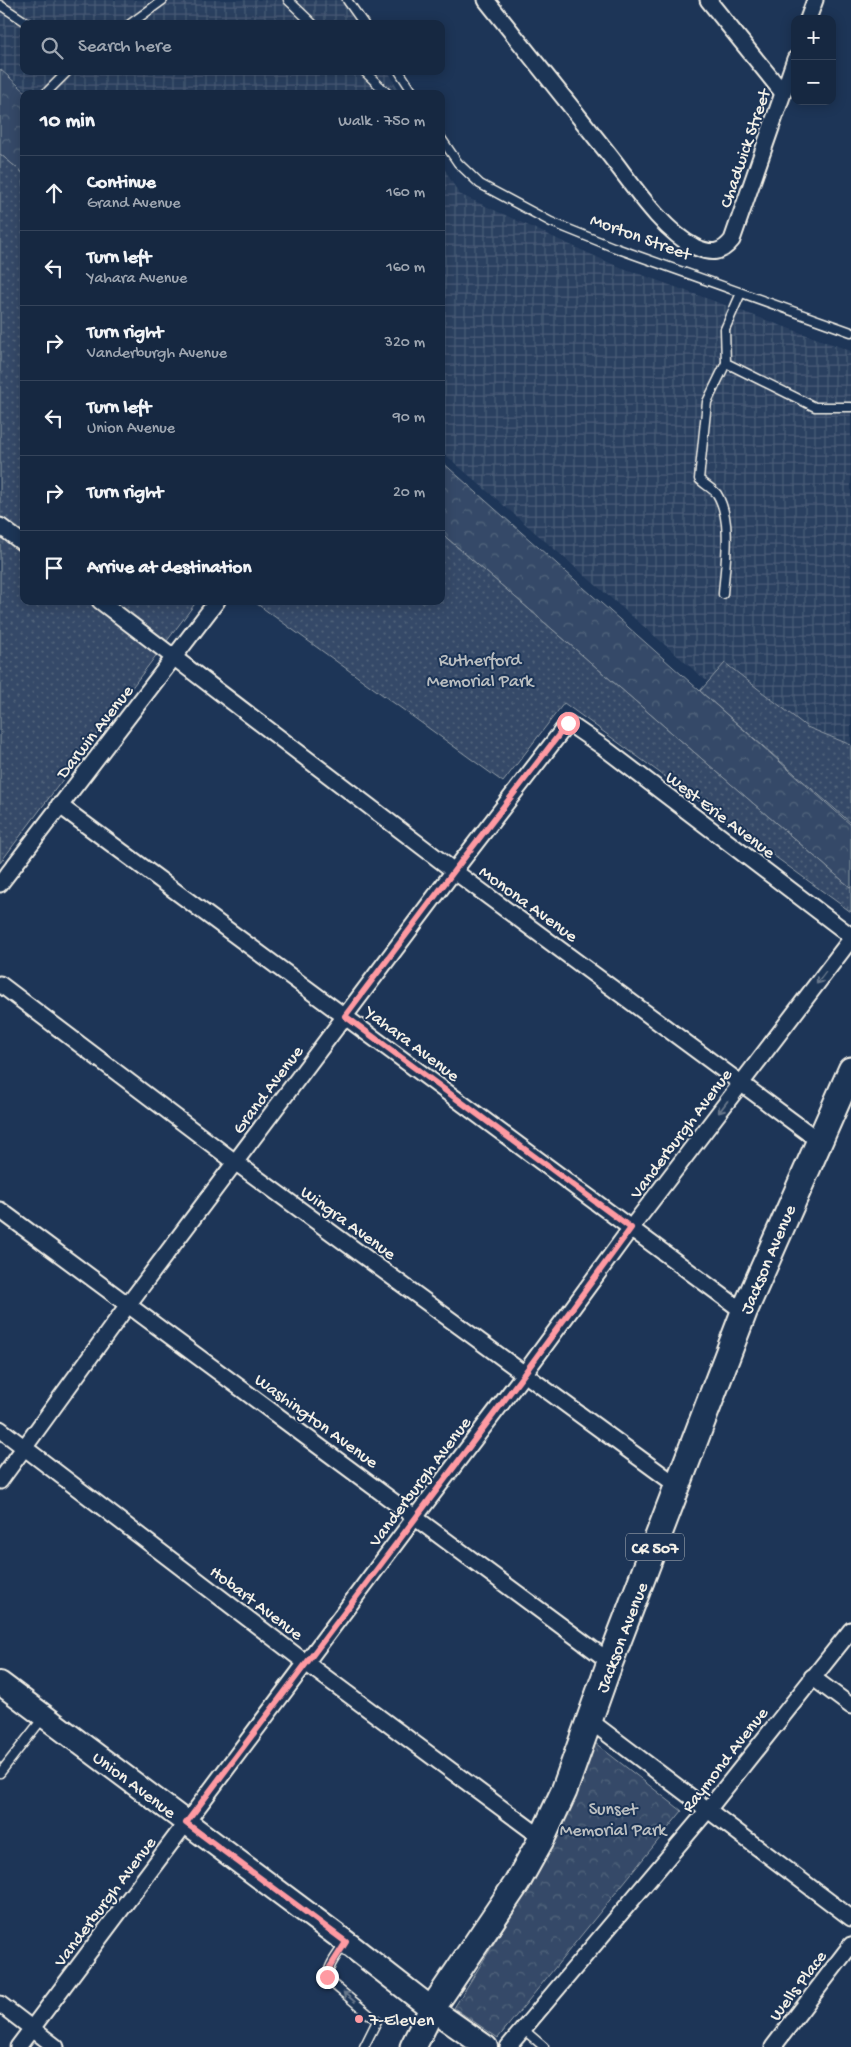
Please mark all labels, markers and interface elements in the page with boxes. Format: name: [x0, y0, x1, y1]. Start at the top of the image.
map controls: [791, 15, 836, 105]
button: +: [791, 15, 836, 60]
search box: [20, 20, 445, 75]
icon: search: [38, 34, 66, 62]
text: Search here: [78, 36, 172, 59]
button: −: [791, 60, 836, 105]
street label: Chadwick Street: [716, 85, 777, 211]
text: 10 min: [40, 110, 95, 135]
text: Walk · 750 m: [338, 113, 425, 132]
text: Continue: [87, 172, 156, 195]
icon: ahead: [40, 179, 68, 207]
text: 160 m: [386, 184, 425, 203]
text: Grand Avenue: [87, 195, 181, 214]
street label: Morton Street: [587, 210, 695, 267]
text: Turn left: [87, 247, 151, 270]
icon: left: [40, 254, 68, 282]
text: 160 m: [386, 259, 425, 278]
text: Yahara Avenue: [87, 270, 187, 289]
text: Turn right: [87, 322, 163, 345]
icon: right: [40, 329, 68, 357]
text: 320 m: [385, 334, 425, 353]
text: Vanderburgh Avenue: [87, 345, 227, 364]
text: Turn left: [87, 397, 151, 420]
icon: left: [40, 404, 68, 432]
text: 90 m: [393, 409, 425, 428]
text: Union Avenue: [87, 420, 175, 439]
icon: right: [40, 479, 68, 507]
text: Turn right: [87, 482, 163, 505]
text: 20 m: [393, 484, 425, 503]
icon: arrive: [40, 554, 68, 582]
text: Arrive at destination: [87, 557, 251, 580]
park label: Rutherford Memorial Park: [427, 651, 535, 693]
street label: Darwin Avenue: [52, 681, 139, 784]
route start: [557, 712, 580, 735]
street label: West Erie Avenue: [660, 768, 779, 865]
street label: Monona Avenue: [474, 862, 581, 948]
one-way arrow: [816, 971, 827, 984]
street label: Yahara Avenue: [359, 1001, 463, 1088]
street label: Grand Avenue: [229, 1042, 309, 1139]
street label: Vanderburgh Avenue: [626, 1065, 738, 1204]
one-way arrow: [718, 1100, 728, 1114]
street label: Wingra Avenue: [296, 1182, 400, 1266]
street label: Jackson Avenue: [737, 1202, 802, 1318]
street label: Washington Avenue: [250, 1370, 382, 1474]
street label: Vanderburgh Avenue: [365, 1413, 477, 1552]
road number: CR 507: [626, 1534, 684, 1560]
street label: Hobart Avenue: [205, 1562, 307, 1646]
street label: Jackson Avenue: [593, 1579, 654, 1696]
street label: Raymond Avenue: [678, 1703, 774, 1817]
street label: Union Avenue: [88, 1748, 180, 1825]
park label: Sunset Memorial Park: [560, 1800, 668, 1842]
street label: Vanderburgh Avenue: [50, 1833, 162, 1972]
street label: Wells Place: [766, 1947, 833, 2026]
route end: [316, 1966, 339, 1989]
one-way arrow: [342, 1992, 355, 2003]
place label: 7-Eleven: [368, 2011, 435, 2032]
marker: 7-Eleven: [353, 2013, 365, 2025]

